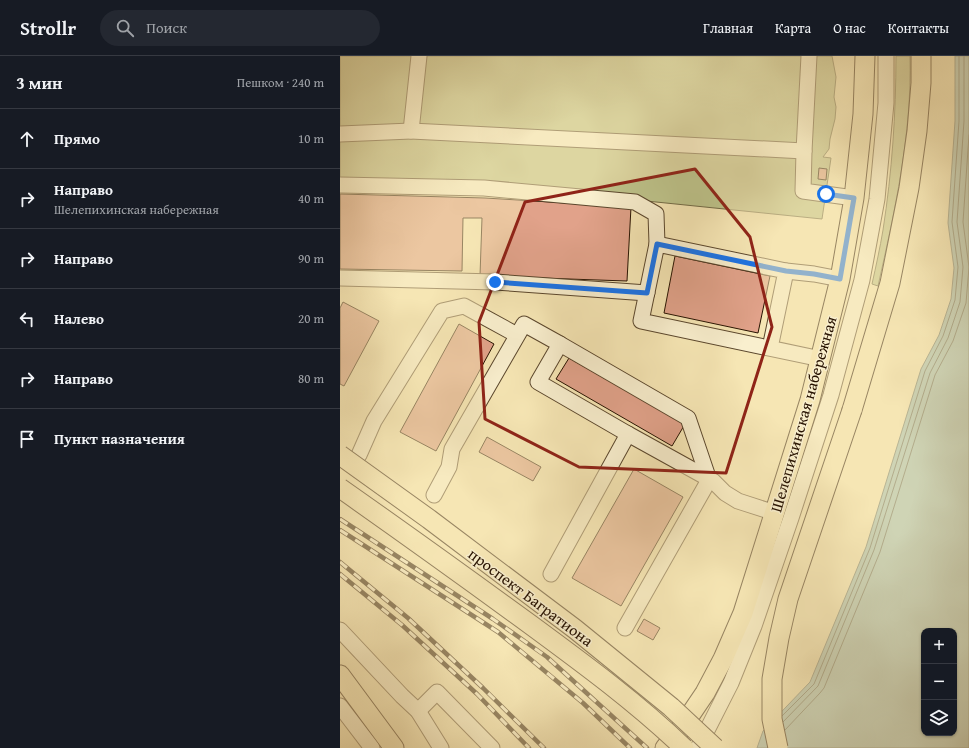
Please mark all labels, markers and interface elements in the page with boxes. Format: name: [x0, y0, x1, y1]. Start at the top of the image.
search box: [100, 10, 380, 46]
text: Strollr: [20, 14, 76, 42]
icon: search: [114, 17, 136, 39]
text: Поиск: [146, 17, 187, 38]
text: Главная: [703, 18, 753, 38]
text: Карта: [775, 18, 811, 38]
text: О нас: [833, 18, 866, 38]
text: Контакты: [888, 18, 949, 38]
text: 3 мин: [16, 70, 62, 95]
text: Пешком · 240 m: [237, 73, 324, 92]
icon: ahead: [16, 128, 38, 150]
text: Прямо: [54, 128, 100, 149]
text: 10 m: [298, 129, 324, 148]
text: Направо: [54, 179, 113, 200]
route start: [817, 185, 835, 203]
icon: right: [16, 188, 38, 210]
text: 40 m: [298, 189, 324, 208]
text: Шелепихинская набережная: [54, 200, 219, 219]
icon: right: [16, 248, 38, 270]
text: Направо: [54, 248, 113, 269]
text: 90 m: [298, 249, 324, 268]
route end: [486, 273, 504, 291]
icon: left: [16, 308, 38, 330]
text: Налево: [54, 308, 104, 329]
text: 20 m: [298, 309, 324, 328]
street label: Шелепихинская набережная: [764, 313, 842, 515]
icon: right: [16, 368, 38, 390]
text: Направо: [54, 368, 113, 389]
text: 80 m: [298, 369, 324, 388]
icon: arrive: [16, 428, 38, 450]
text: Пункт назначения: [54, 428, 185, 449]
street label: проспект Багратиона: [463, 542, 599, 652]
map controls: [921, 628, 957, 736]
button: +: [921, 628, 957, 664]
button: −: [921, 664, 957, 700]
button: layers: [921, 700, 957, 736]

